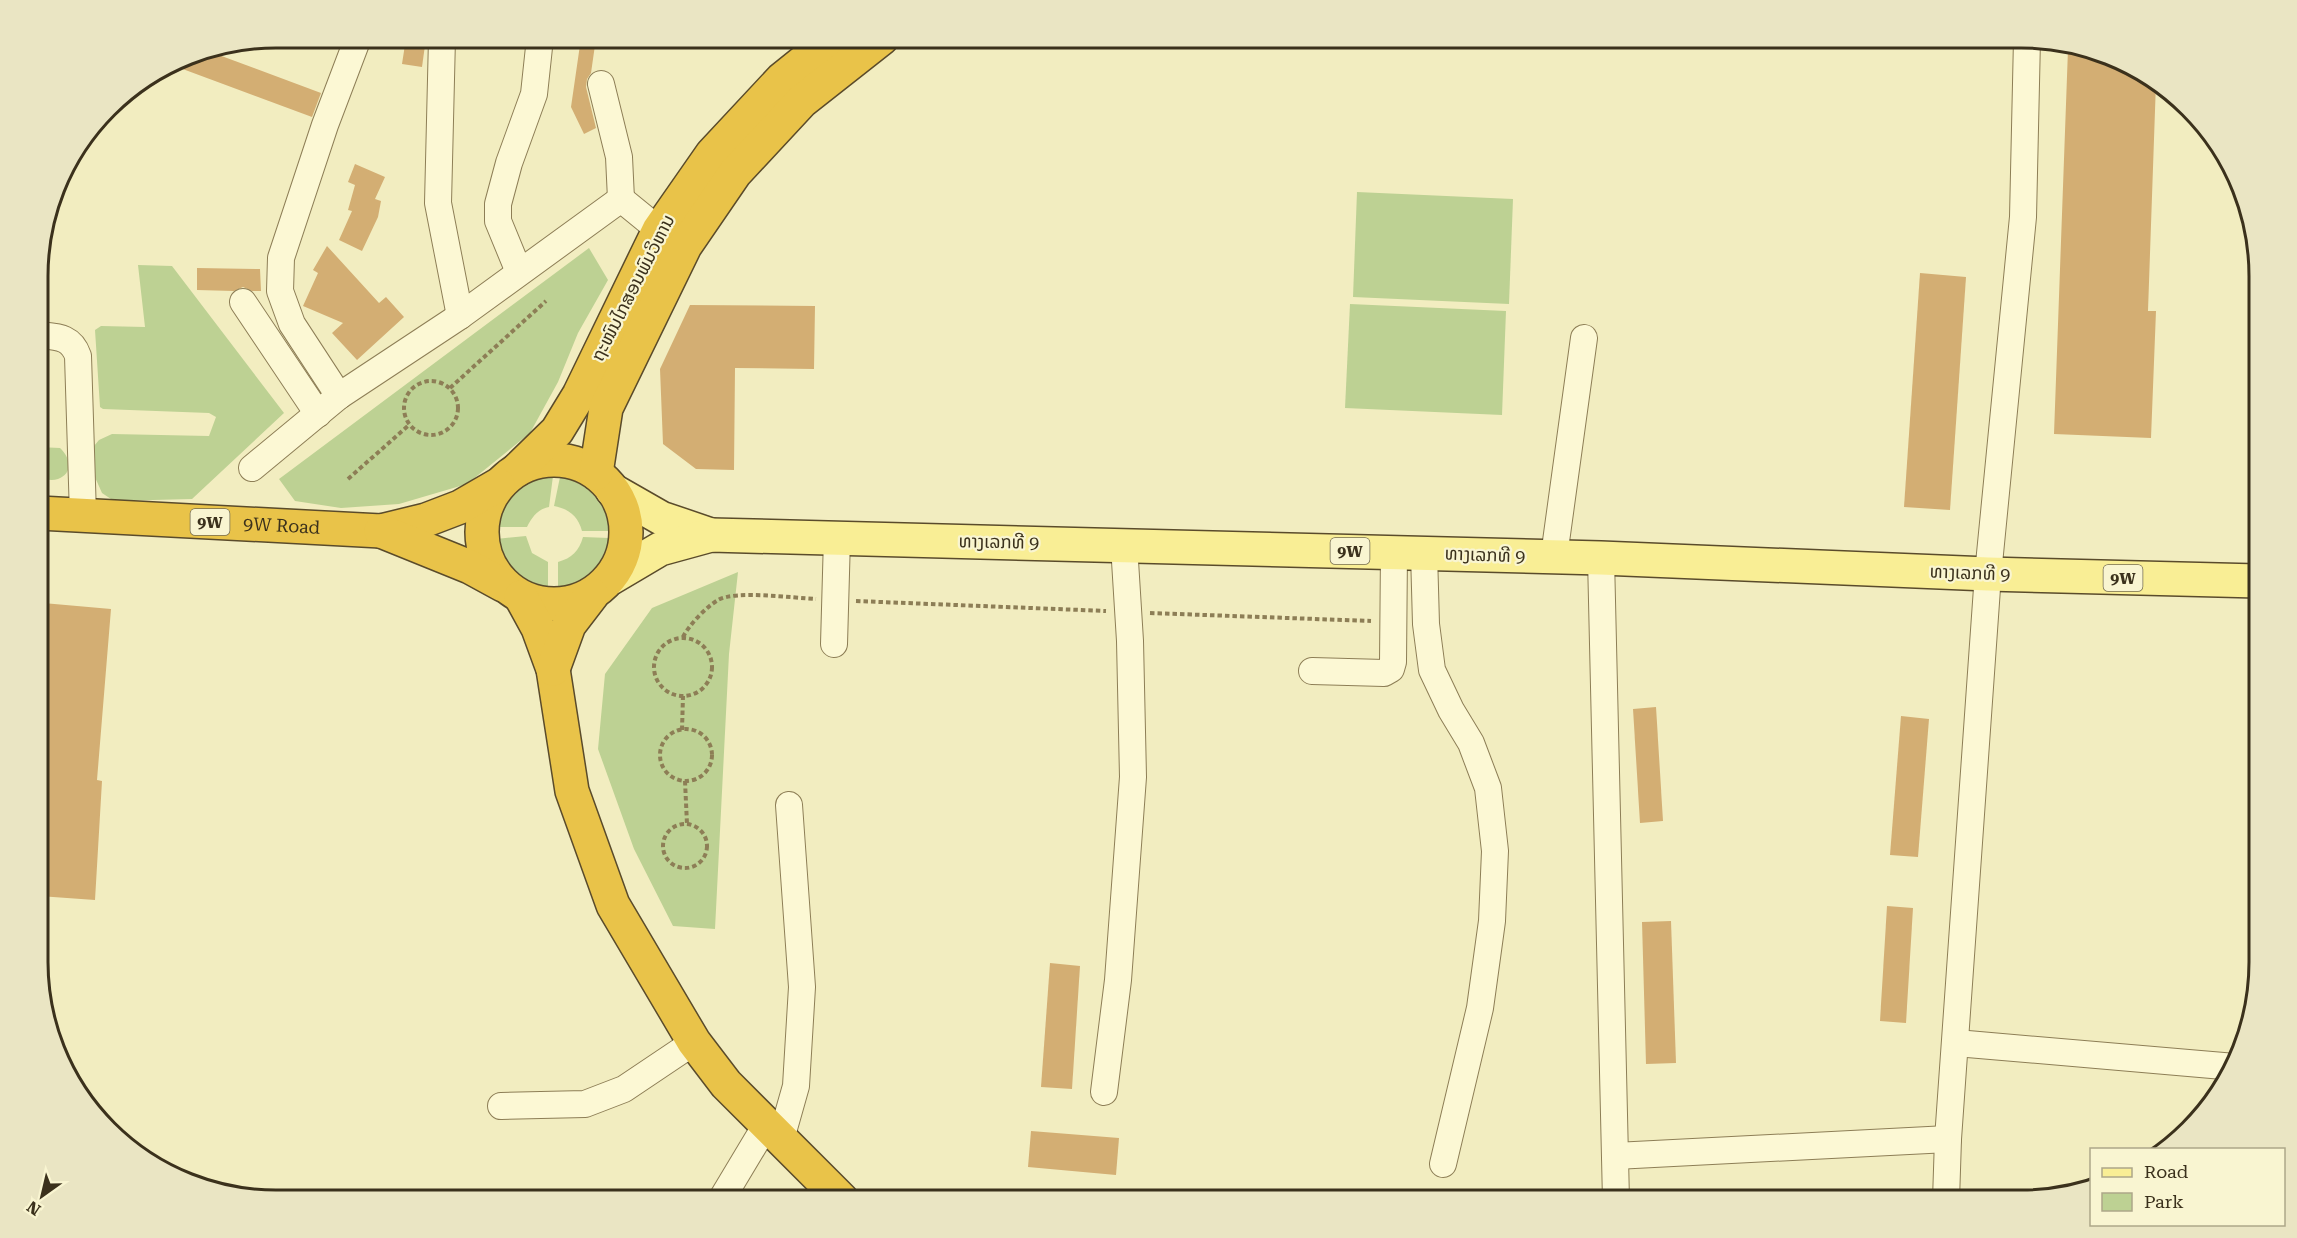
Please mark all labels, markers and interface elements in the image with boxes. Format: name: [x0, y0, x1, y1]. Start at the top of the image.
street label: ຖະໜົນໄກສອນພົມວິຫານ: [587, 211, 679, 365]
road number: 9W: [190, 509, 230, 535]
street label: 9W Road: [243, 513, 321, 538]
street label: ທາງເລກທີ 9: [959, 530, 1039, 553]
road number: 9W: [1330, 538, 1370, 564]
street label: ທາງເລກທີ 9: [1444, 543, 1526, 566]
street label: ທາງເລກທີ 9: [1929, 561, 2011, 584]
road number: 9W: [2104, 565, 2142, 591]
legend: [2090, 1148, 2285, 1226]
text: Road: [2144, 1161, 2189, 1182]
north arrow: [12, 1166, 72, 1226]
text: Park: [2144, 1191, 2184, 1212]
text: N: [23, 1197, 44, 1219]

